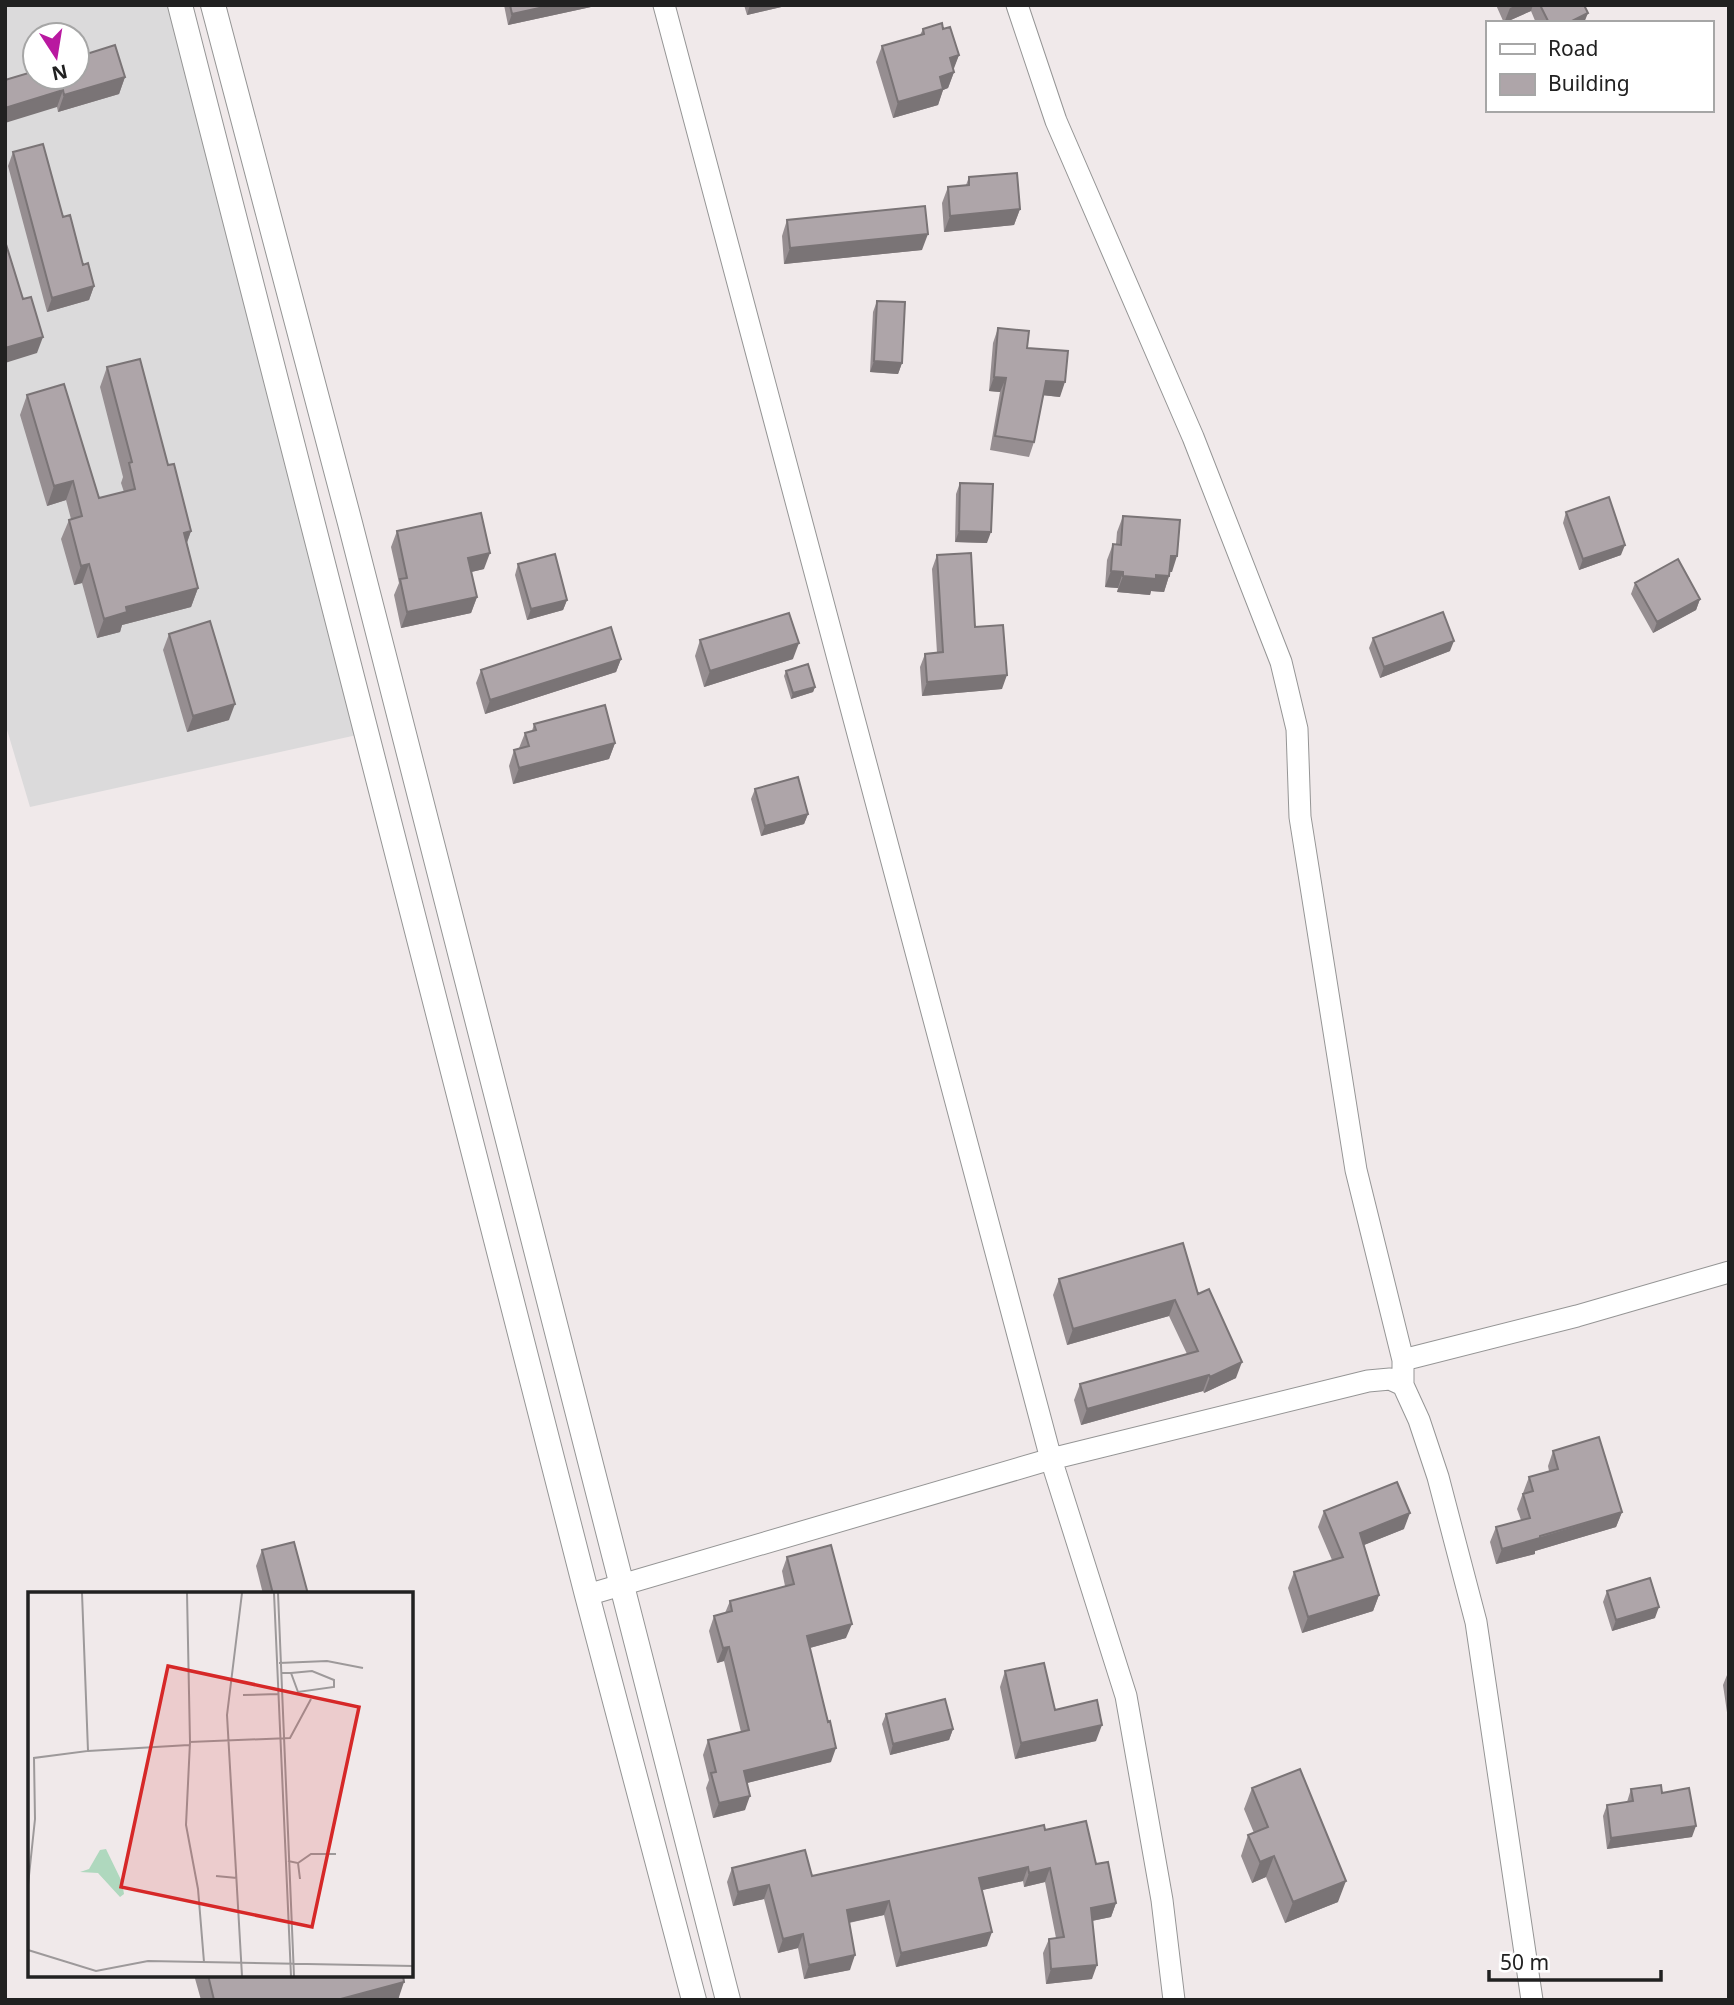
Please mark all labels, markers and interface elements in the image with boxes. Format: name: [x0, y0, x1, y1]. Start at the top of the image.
north arrow: [21, 21, 91, 91]
legend: [1486, 21, 1713, 112]
text: Road: [1548, 34, 1598, 62]
text: N: [49, 58, 70, 87]
text: Building: [1548, 69, 1630, 97]
inset map: [28, 1592, 413, 1977]
scale bar: [1489, 1938, 1660, 1982]
text: 50 m: [1500, 1948, 1549, 1976]

